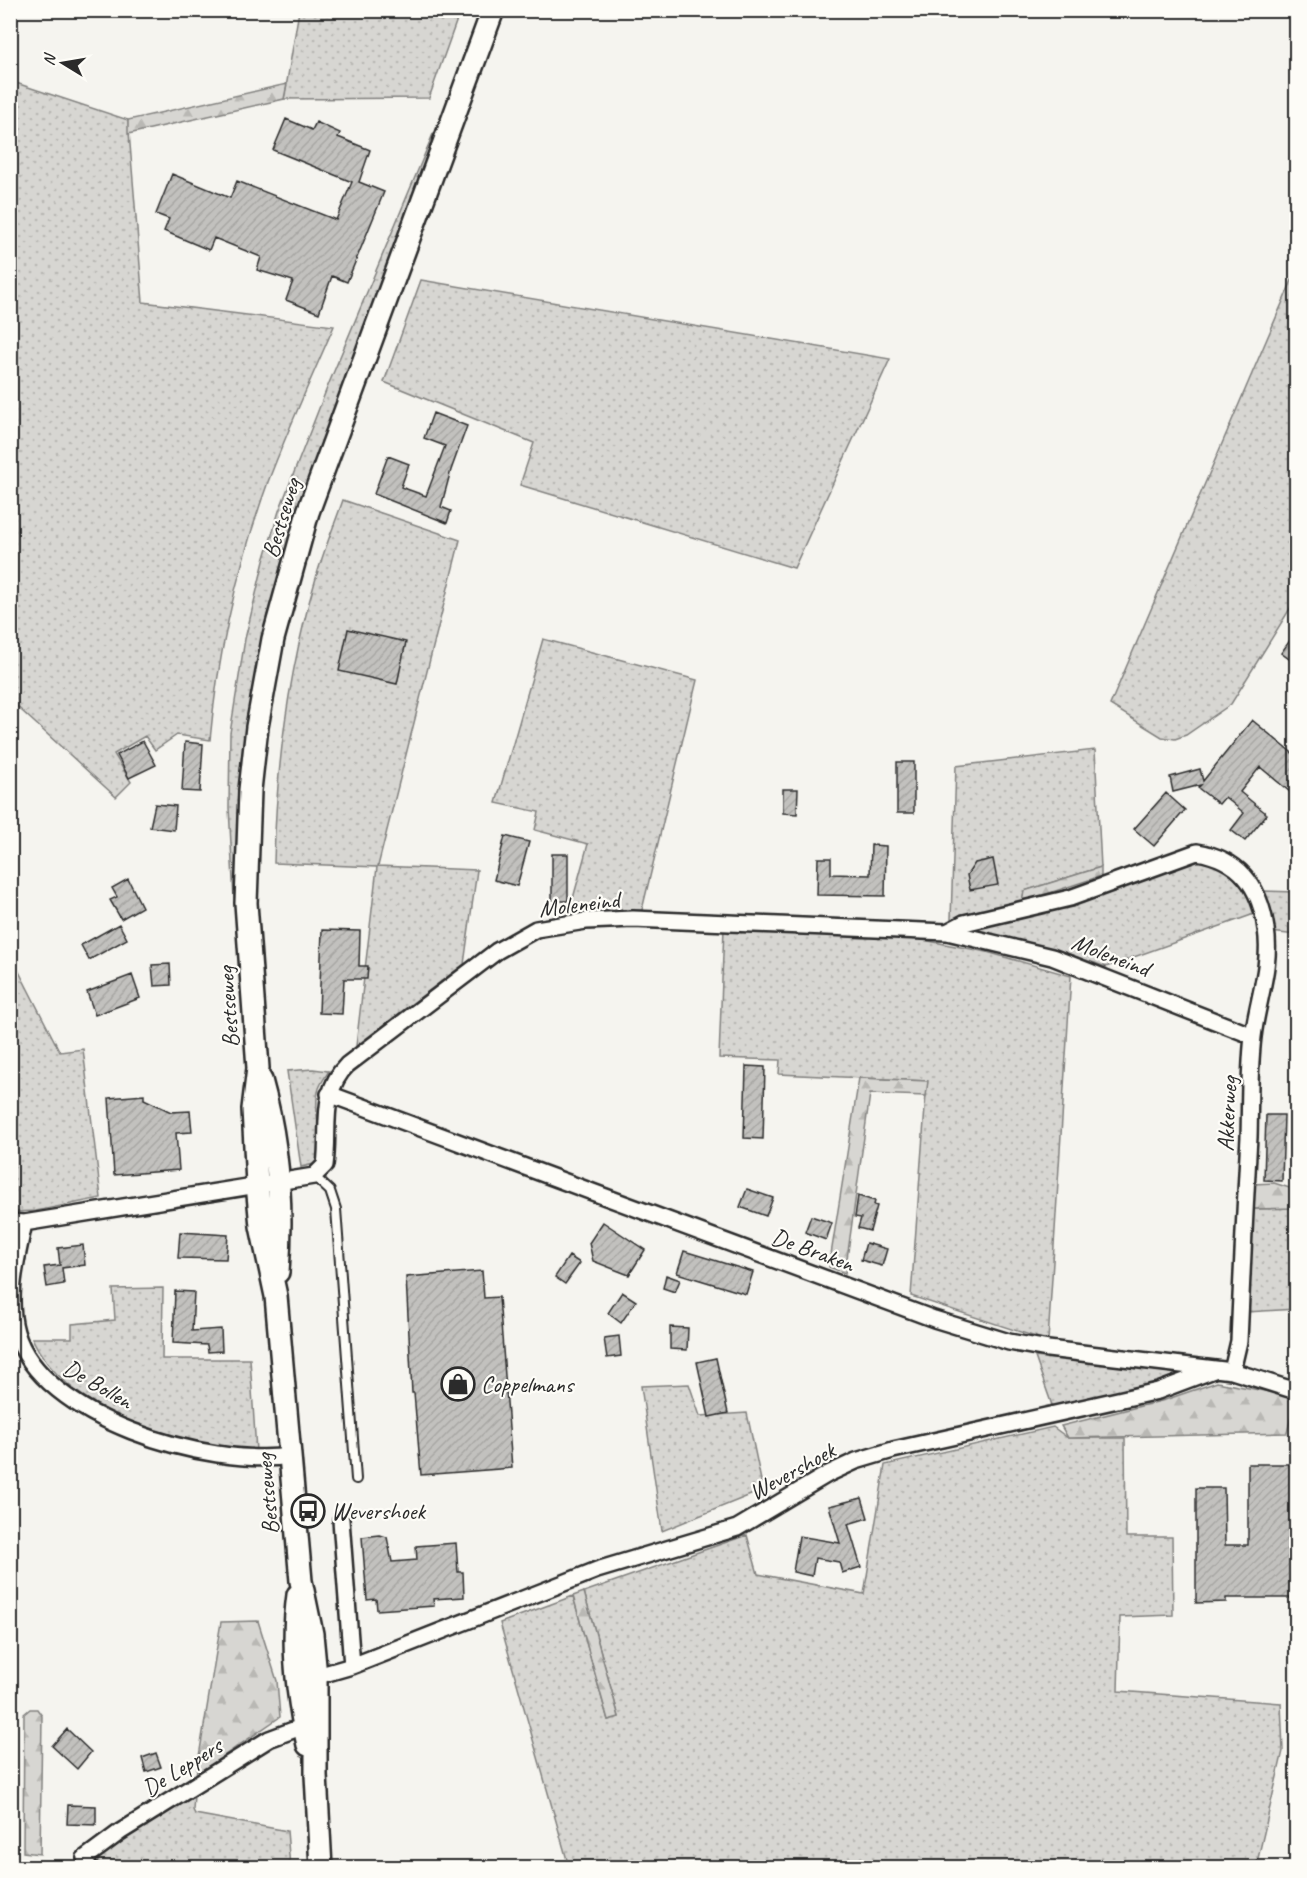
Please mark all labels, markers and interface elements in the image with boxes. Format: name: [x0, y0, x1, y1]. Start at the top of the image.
north arrow: [33, 33, 93, 93]
text: N: [38, 51, 61, 67]
street label: Bestseweg: [255, 472, 308, 561]
street label: Moleneind: [537, 884, 625, 924]
street label: Moleneind: [1068, 926, 1157, 985]
street label: Bestseweg: [210, 963, 246, 1049]
street label: Akkerweg: [1210, 1073, 1244, 1152]
street label: De Braken: [768, 1221, 859, 1279]
street label: De Bollen: [58, 1352, 139, 1416]
shop icon: Coppelmans: [440, 1366, 476, 1402]
place label: Coppelmans: [481, 1369, 575, 1399]
street label: Wevershoek: [744, 1434, 842, 1507]
street label: Bestseweg: [248, 1450, 285, 1536]
bus stop icon: Wevershoek: [290, 1493, 326, 1529]
place label: Wevershoek: [331, 1496, 427, 1526]
street label: De Leppers: [137, 1729, 230, 1803]

